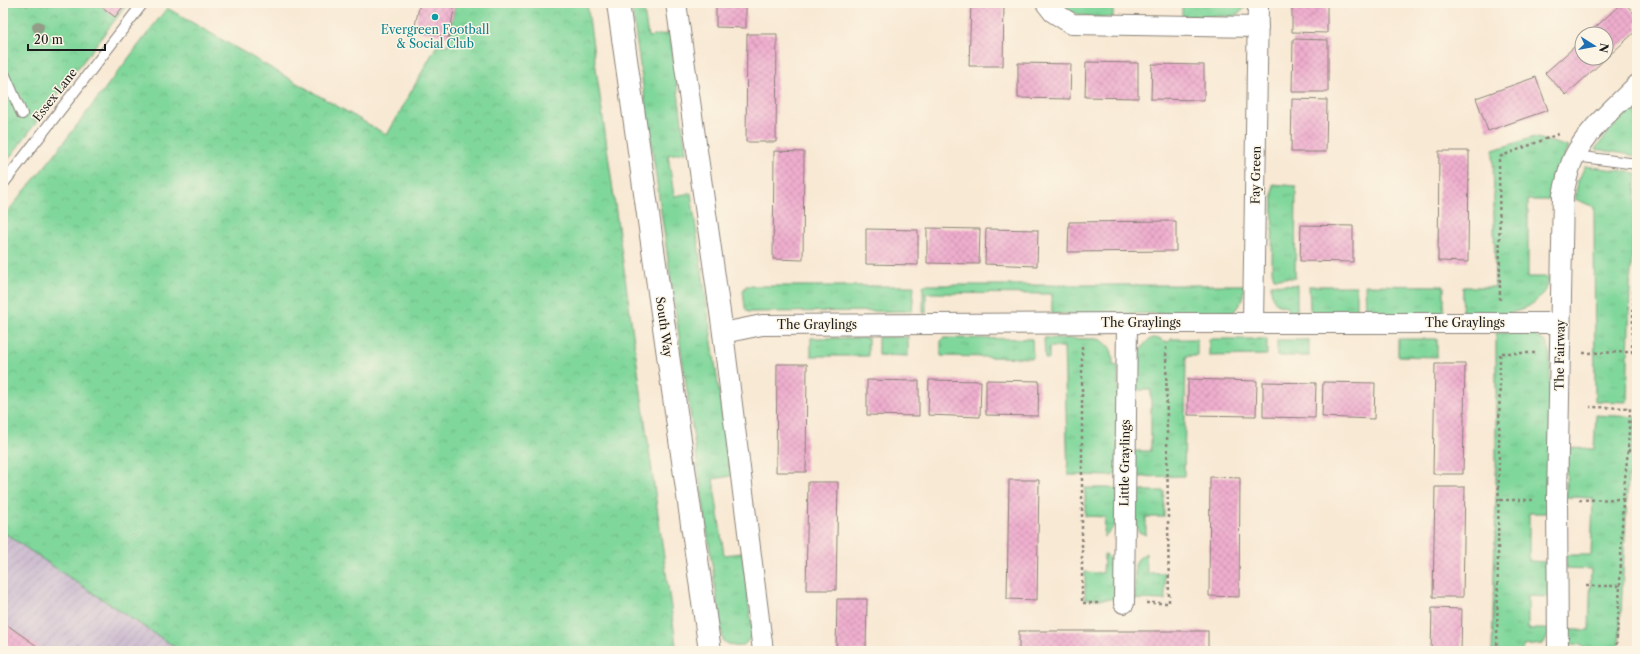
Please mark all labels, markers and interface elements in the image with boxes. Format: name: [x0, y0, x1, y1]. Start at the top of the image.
marker: Evergreen Football & Social Club: [430, 12, 440, 22]
place label: Evergreen Football & Social Club: [381, 22, 490, 51]
scale bar: [28, 26, 105, 52]
north arrow: [1574, 26, 1614, 66]
text: 20 m: [34, 32, 63, 47]
text: N: [1596, 42, 1612, 54]
street label: Essex Lane: [29, 65, 80, 124]
street label: Fay Green: [1247, 145, 1264, 204]
street label: South Way: [653, 296, 676, 359]
street label: The Graylings: [1101, 315, 1181, 330]
street label: The Graylings: [1425, 315, 1505, 330]
street label: The Graylings: [777, 317, 857, 332]
street label: The Fairway: [1551, 319, 1568, 391]
street label: Little Graylings: [1116, 419, 1133, 507]

